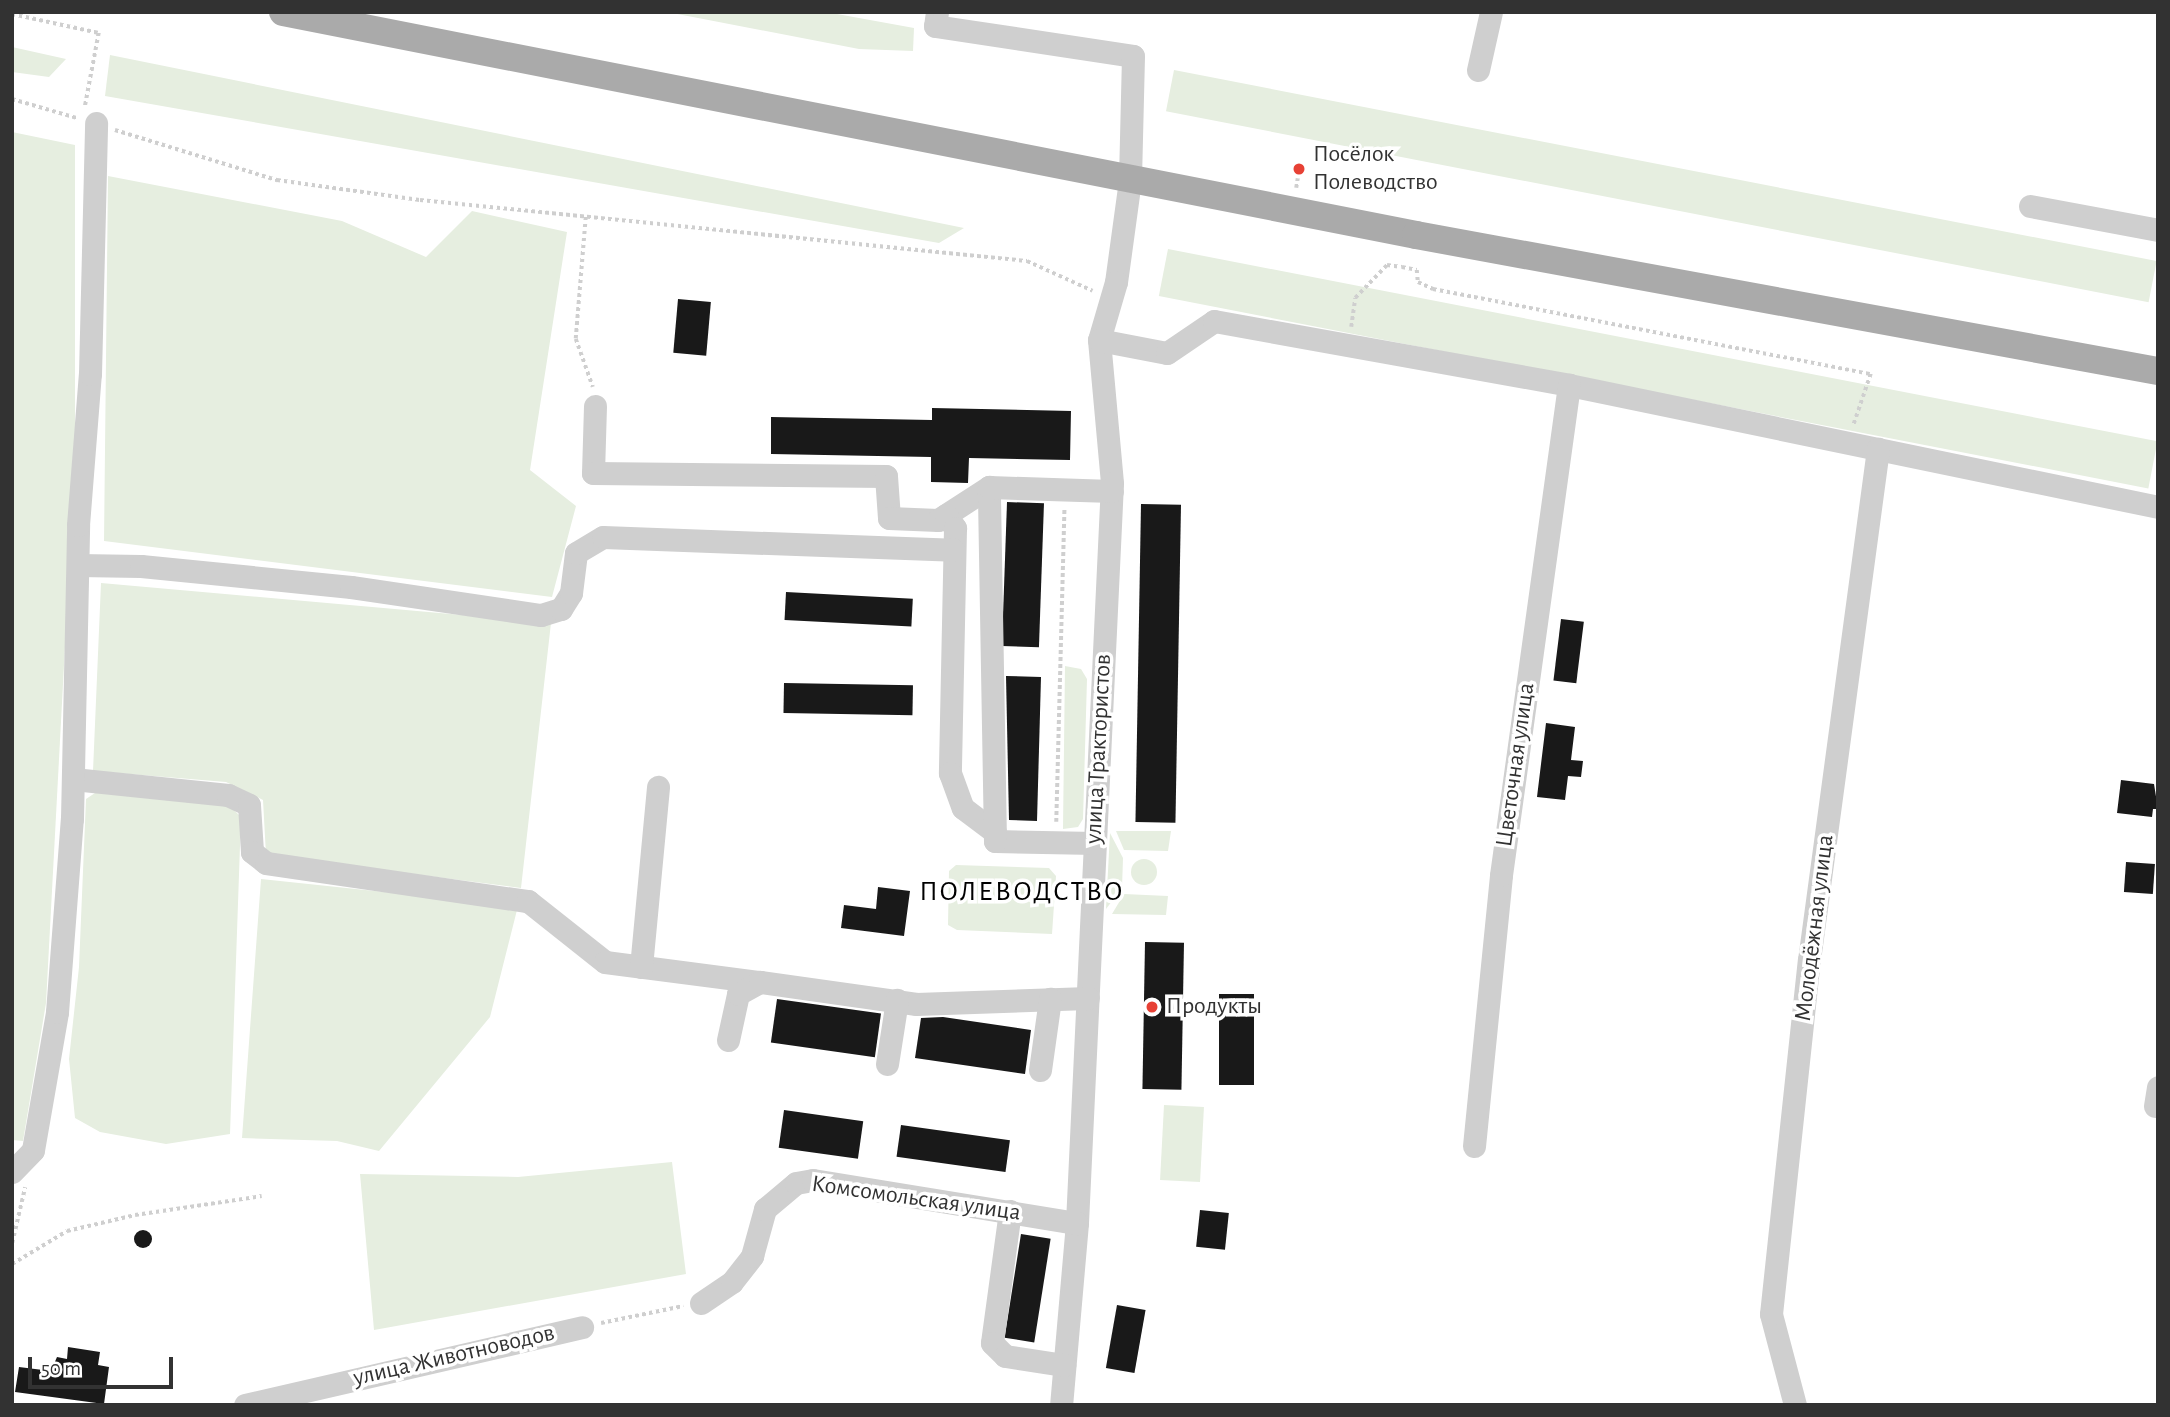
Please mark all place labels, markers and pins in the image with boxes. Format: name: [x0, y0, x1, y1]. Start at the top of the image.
place label: Посёлок Полеводство: [1313, 141, 1438, 197]
marker: Посёлок Полеводство: [1291, 161, 1307, 177]
place label: Продукты: [1166, 993, 1262, 1021]
marker: Продукты: [1144, 999, 1160, 1015]

